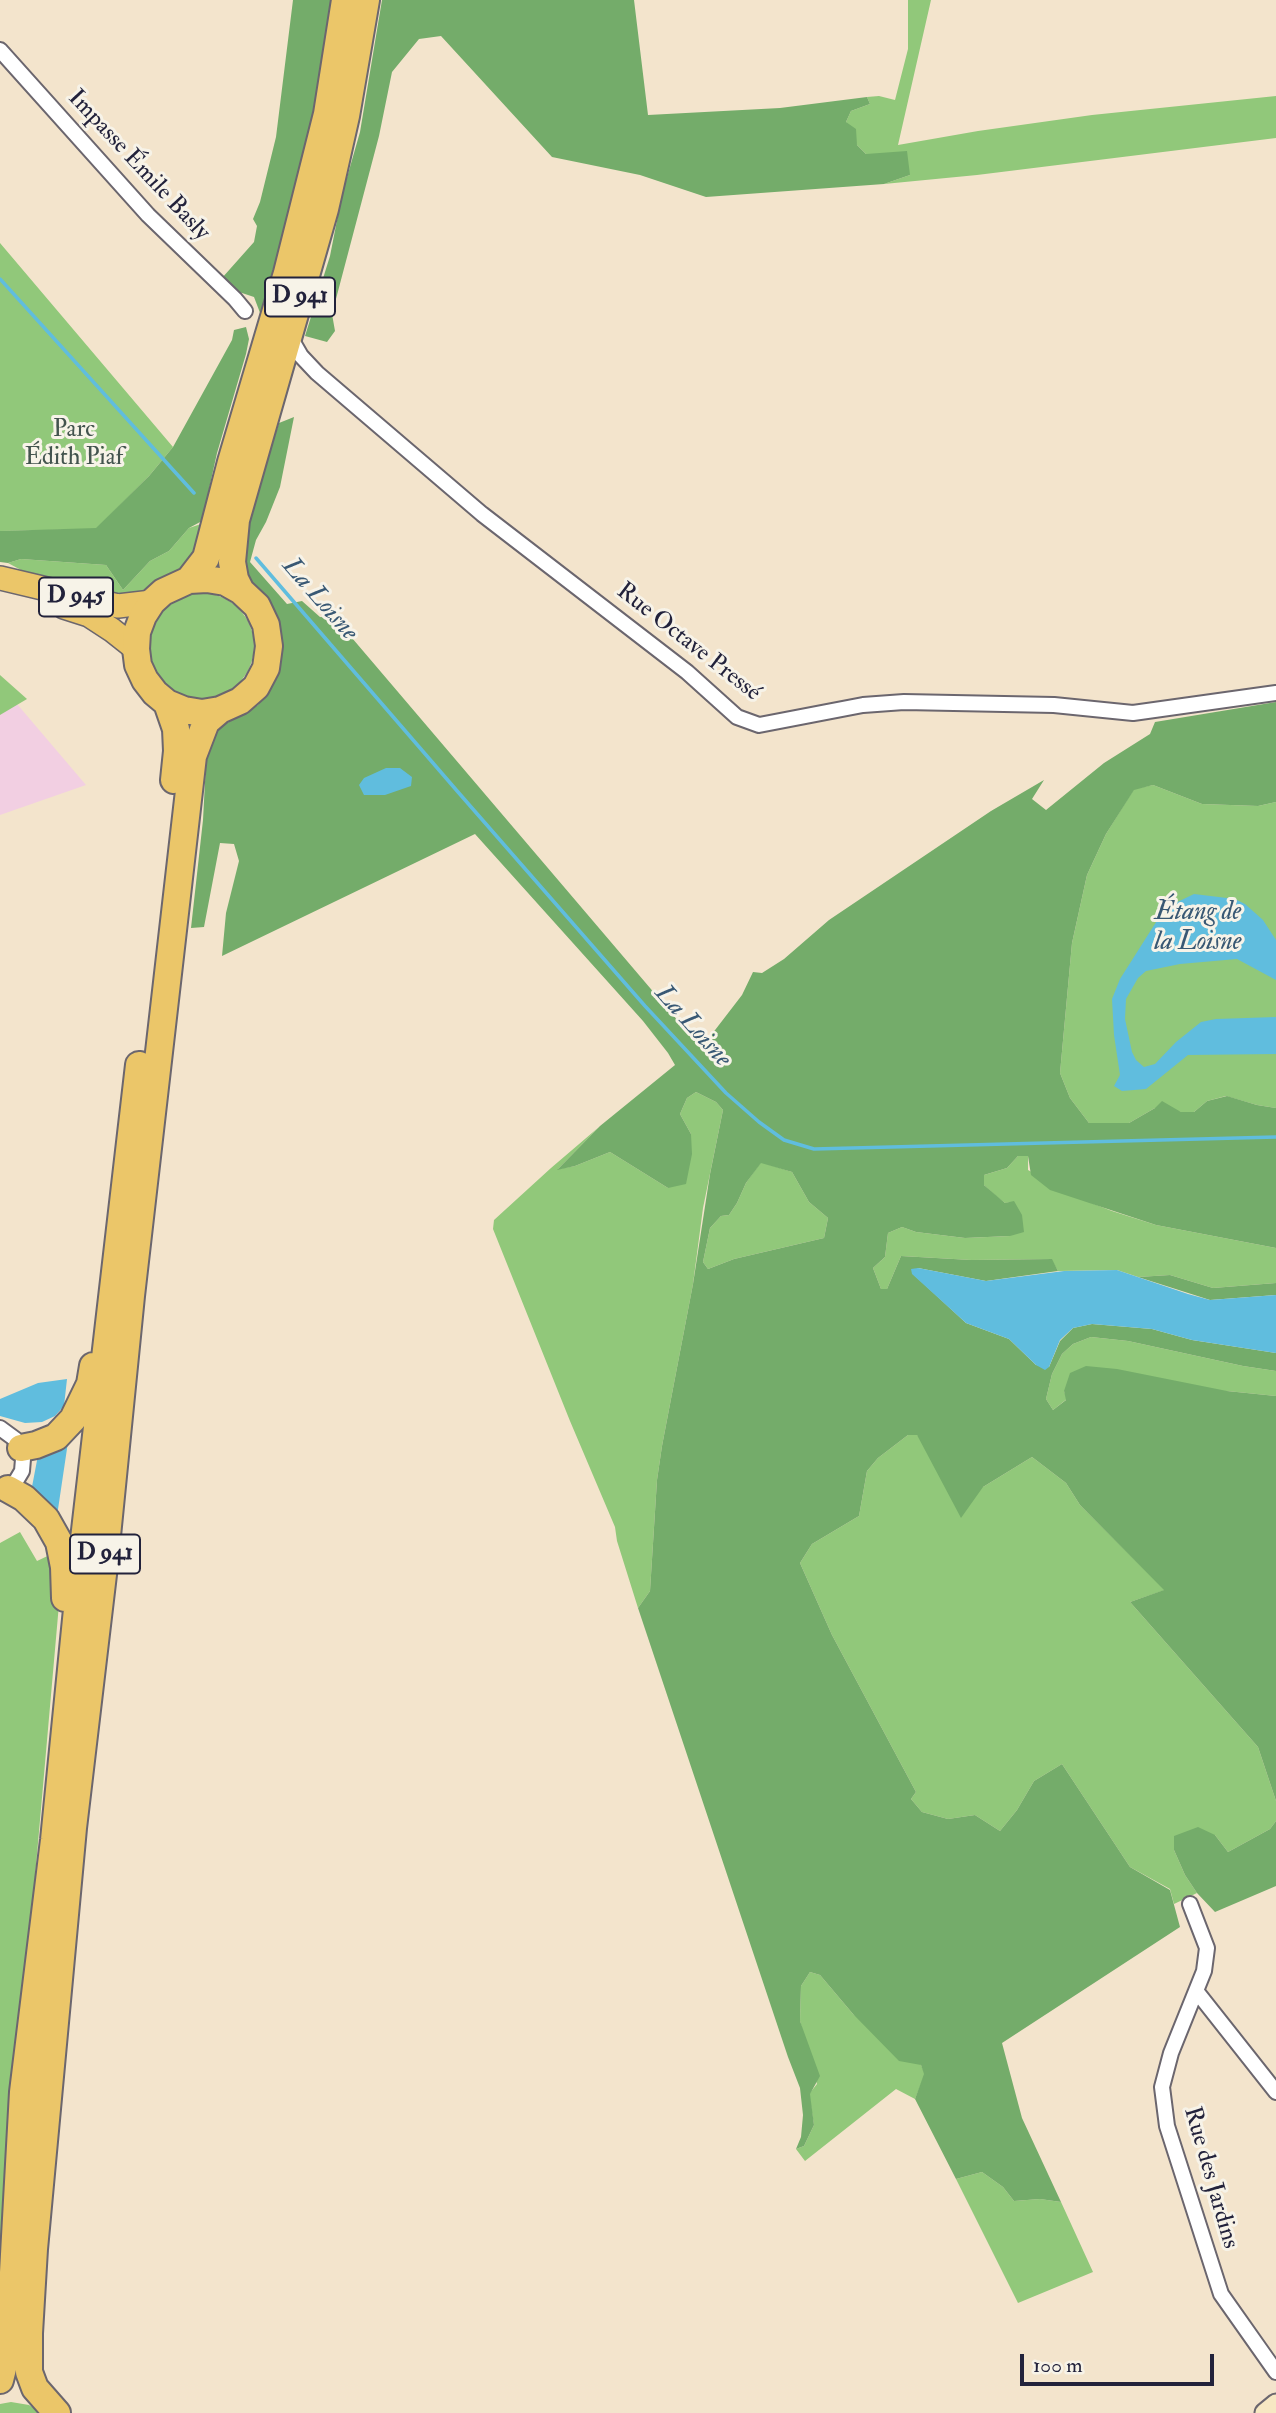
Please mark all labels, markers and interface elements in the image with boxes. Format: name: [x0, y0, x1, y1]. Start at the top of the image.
street label: Impasse Émile Basly: [61, 85, 215, 247]
road number: D 941: [265, 278, 335, 316]
park label: Parc Édith Piaf: [25, 417, 123, 473]
water label: La Loisne: [274, 552, 364, 648]
road number: D 945: [39, 578, 113, 617]
street label: Rue Octave Pressé: [610, 578, 766, 708]
water label: Étang de la Loisne: [1154, 897, 1242, 958]
water label: La Loisne: [647, 979, 737, 1075]
road number: D 941: [70, 1534, 140, 1574]
street label: Rue des Jardins: [1176, 2104, 1244, 2252]
scale bar: [1024, 2340, 1218, 2384]
text: 100 m: [1033, 2352, 1083, 2379]

